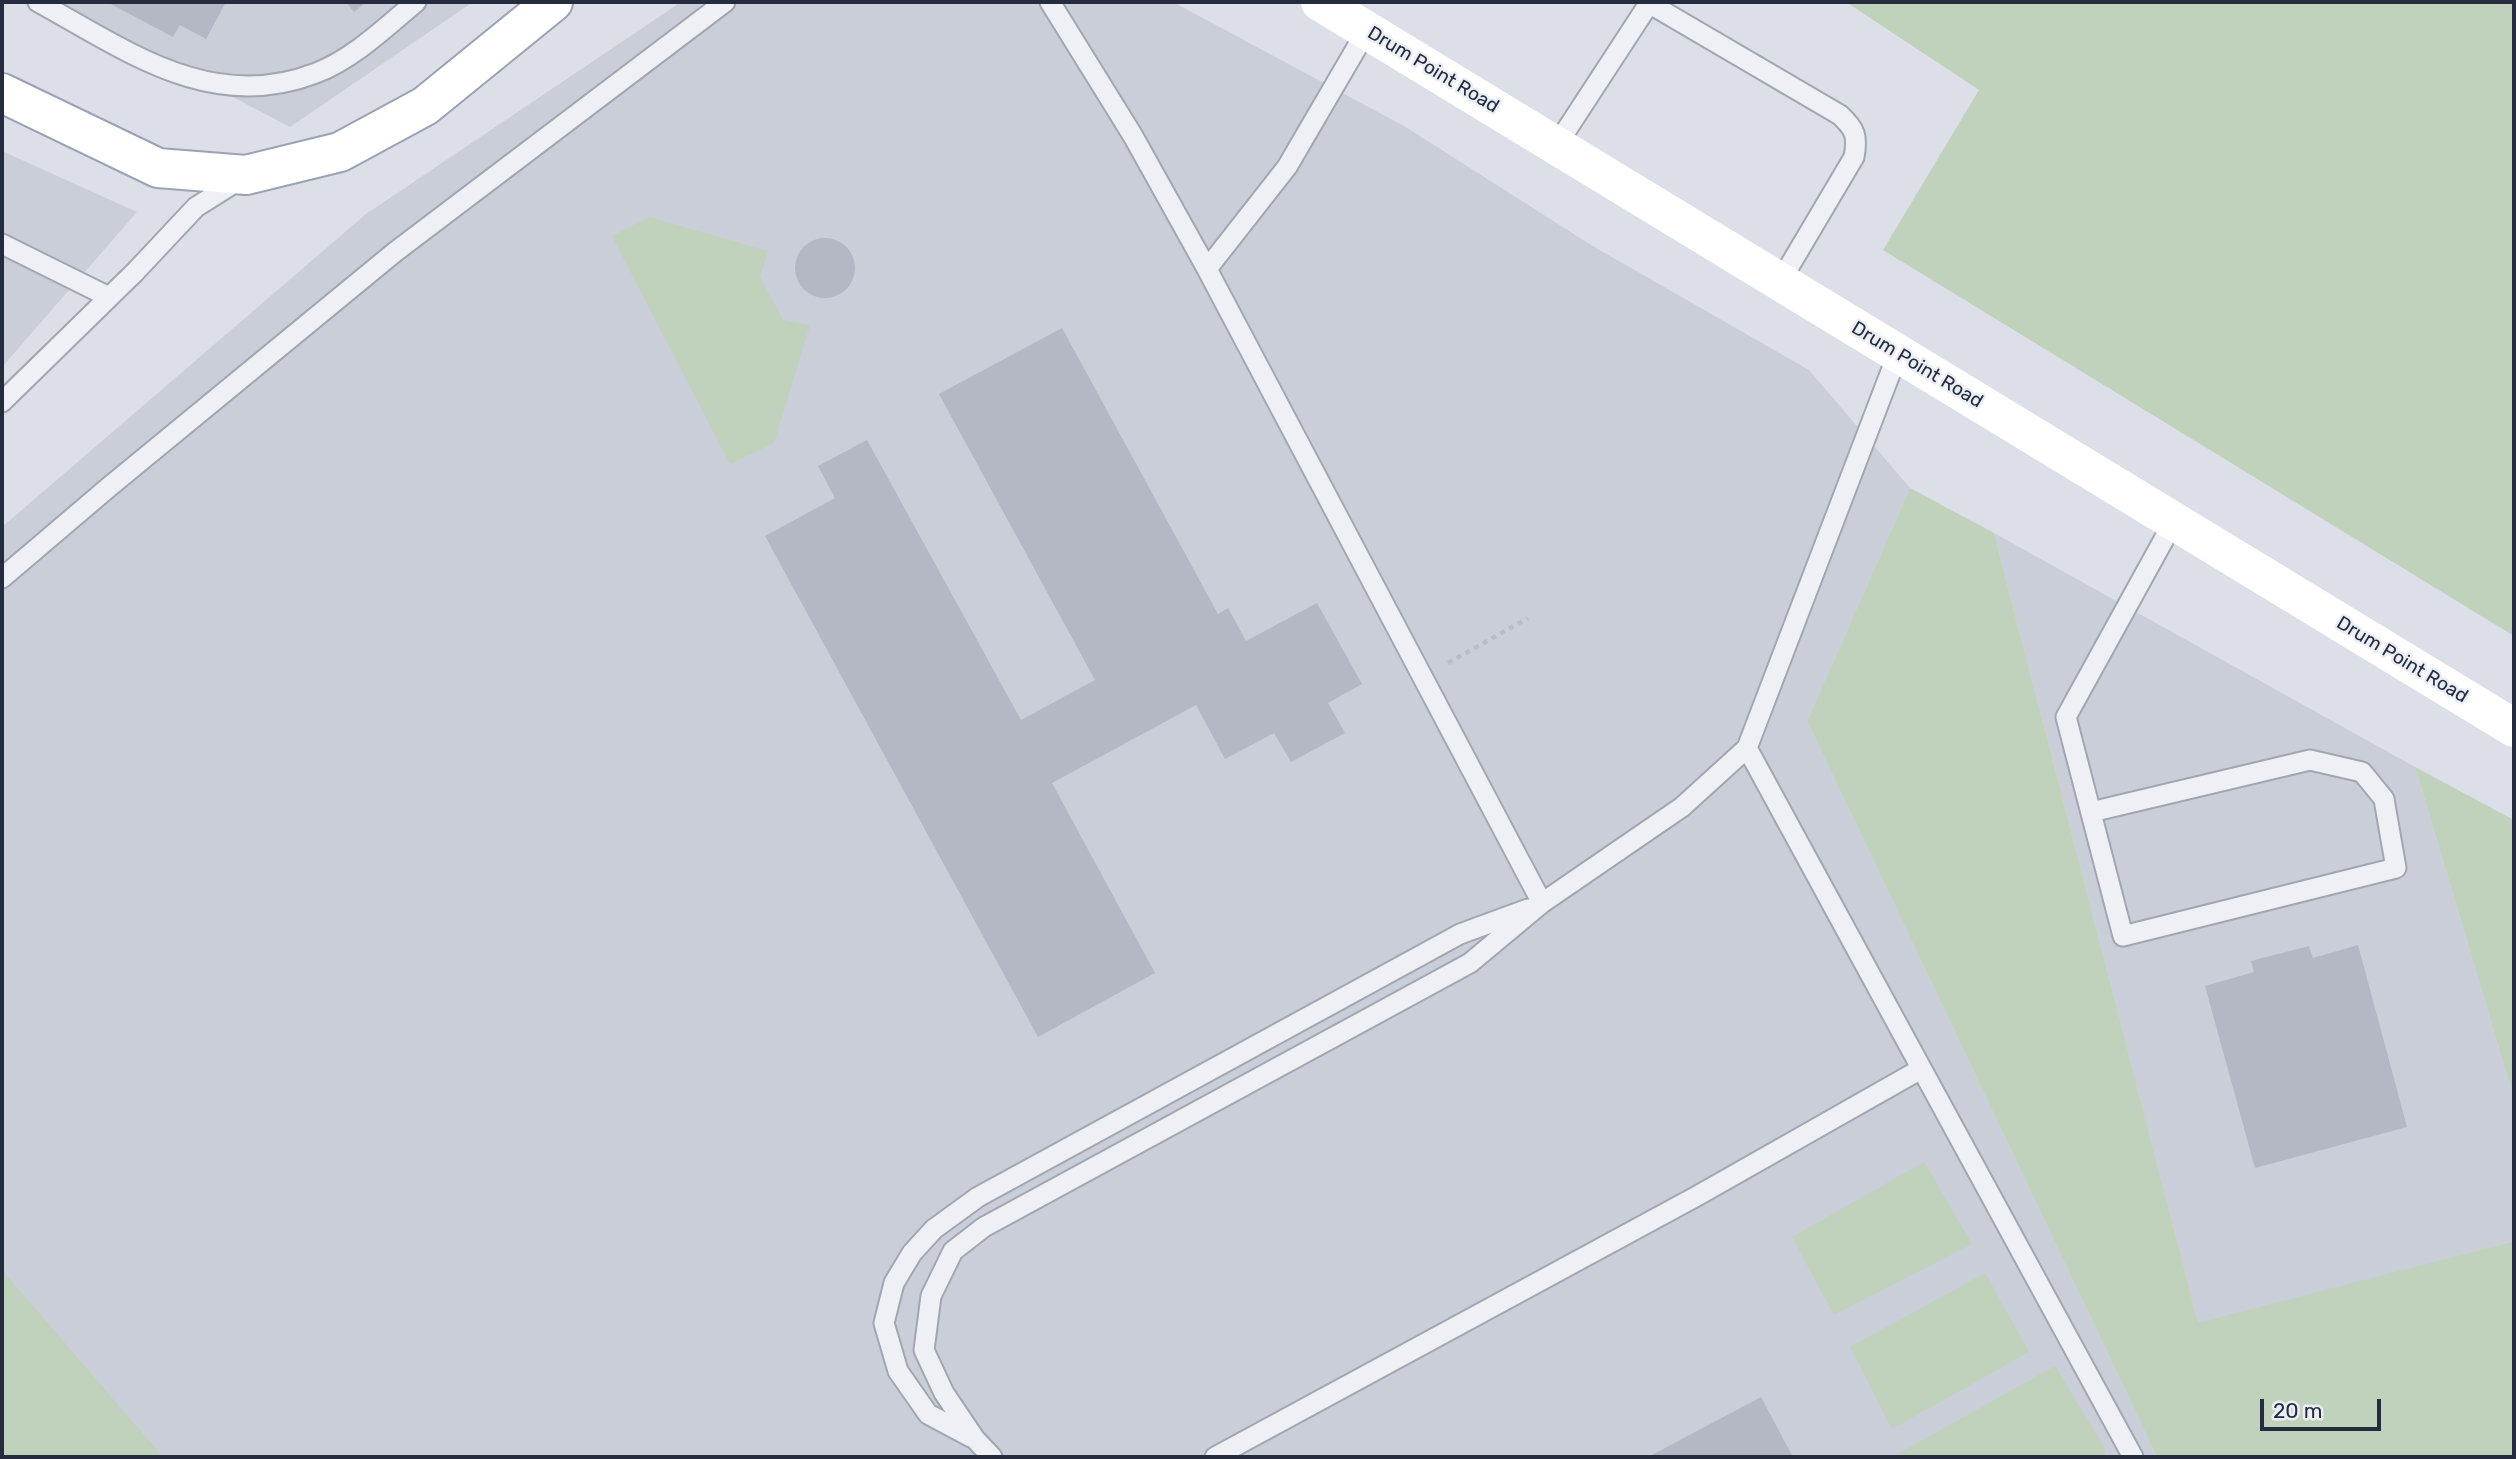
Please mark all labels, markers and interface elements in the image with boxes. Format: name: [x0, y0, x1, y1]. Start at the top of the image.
street label: Drum Point Road: [1363, 22, 1503, 118]
street label: Drum Point Road: [1847, 317, 1987, 413]
street label: Drum Point Road: [2332, 612, 2472, 708]
scale bar: [2264, 1386, 2385, 1430]
text: 20 m: [2273, 1398, 2322, 1423]

